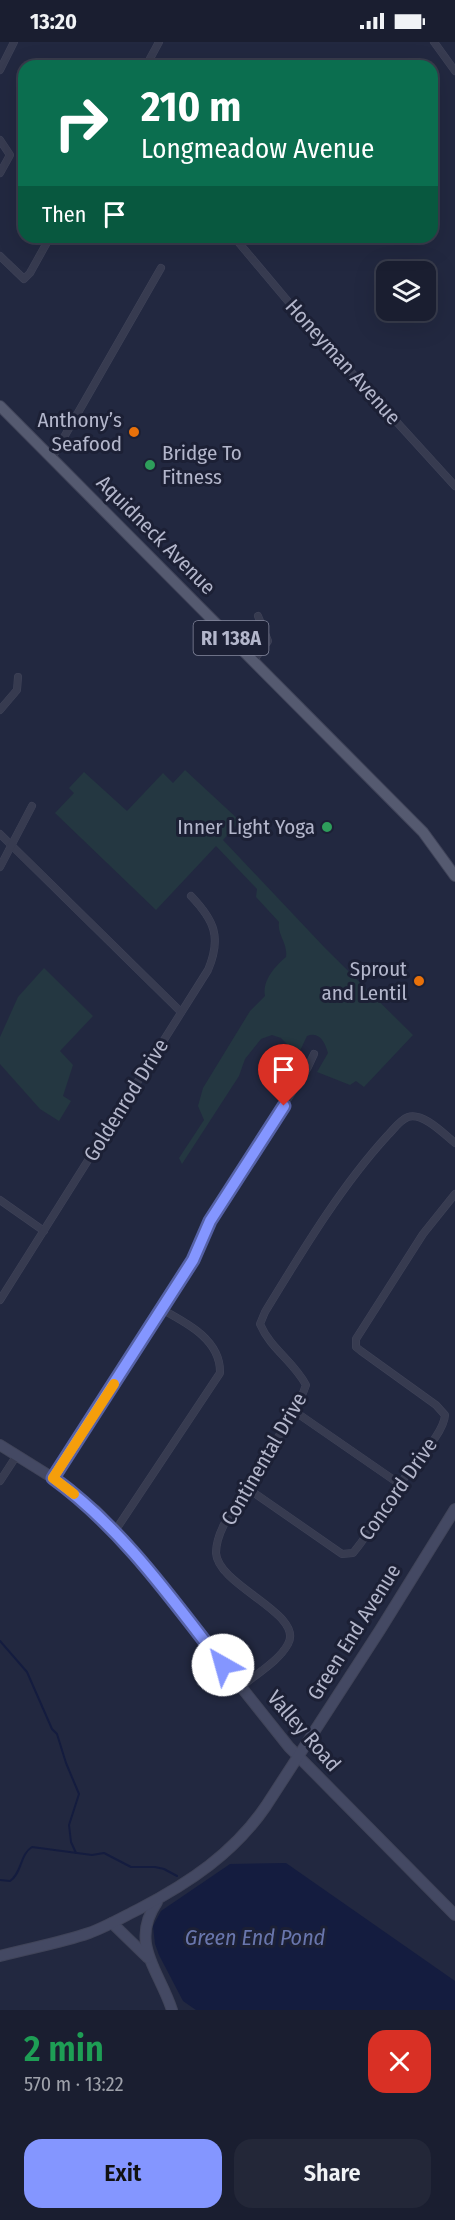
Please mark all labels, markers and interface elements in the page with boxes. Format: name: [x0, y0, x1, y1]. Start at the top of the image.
text: 13:20: [30, 8, 77, 35]
text: 210 m: [141, 82, 241, 132]
icon: right: [42, 84, 120, 162]
text: Longmeadow Avenue: [141, 133, 374, 165]
icon: arrive: [98, 198, 131, 231]
text: Then: [42, 201, 86, 228]
map controls: [376, 261, 436, 321]
button: layers: [376, 261, 436, 321]
street label: Honeyman Avenue: [280, 294, 406, 430]
place label: Anthony’s Seafood: [37, 407, 122, 457]
marker: Anthony’s Seafood: [127, 425, 141, 439]
place label: Bridge To Fitness: [162, 440, 242, 490]
marker: Bridge To Fitness: [143, 458, 157, 472]
street label: Aquidneck Avenue: [91, 470, 221, 600]
road number: RI 138A: [194, 621, 268, 655]
place label: Inner Light Yoga: [177, 814, 315, 840]
marker: Inner Light Yoga: [320, 820, 334, 834]
place label: Sprout and Lentil: [321, 956, 407, 1006]
marker: Sprout and Lentil: [412, 974, 426, 988]
street label: Goldenrod Drive: [78, 1034, 174, 1166]
pin: [258, 1044, 309, 1106]
icon: arrive: [267, 1053, 300, 1086]
street label: Continental Drive: [216, 1388, 312, 1530]
street label: Concord Drive: [353, 1433, 443, 1545]
street label: Green End Avenue: [302, 1559, 406, 1705]
position arrow: [191, 1633, 255, 1697]
street label: Valley Road: [262, 1685, 346, 1777]
water label: Green End Pond: [185, 1924, 326, 1951]
text: 2 min: [24, 2027, 104, 2071]
button: close: [368, 2030, 431, 2093]
text: 570 m · 13:22: [24, 2072, 123, 2096]
button: Exit: [24, 2139, 222, 2208]
button: Share: [234, 2139, 431, 2208]

